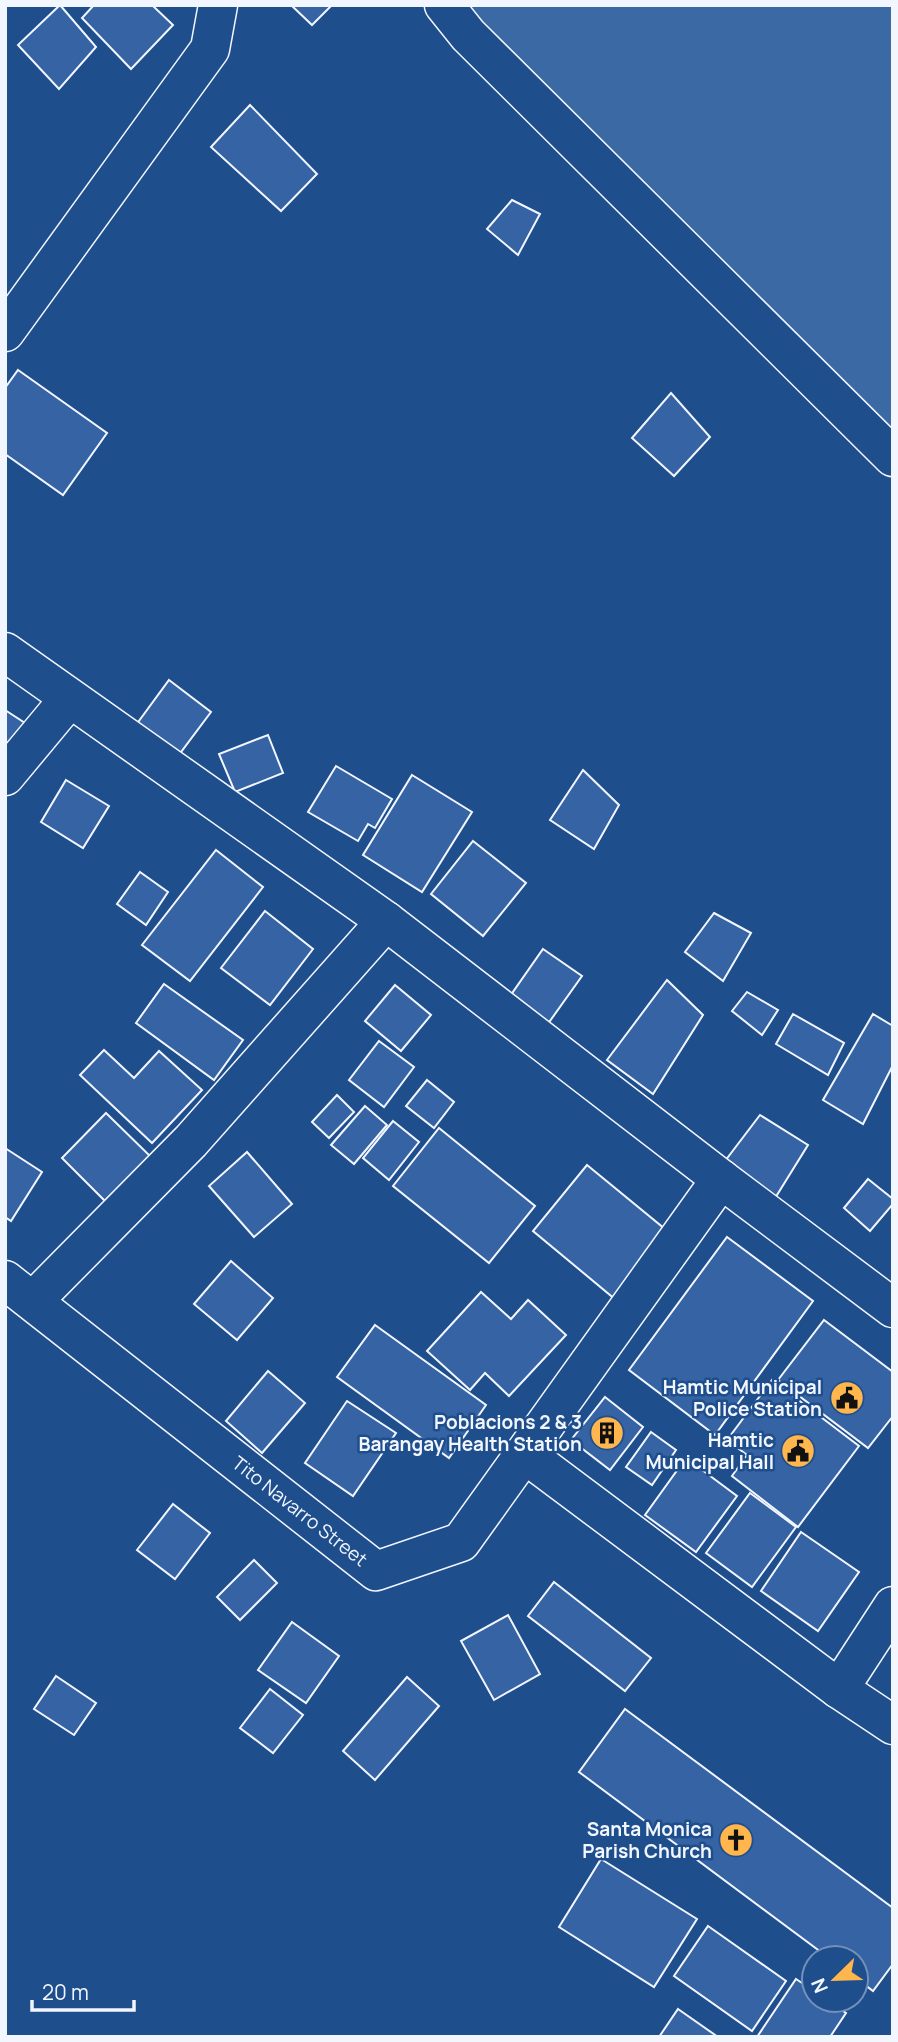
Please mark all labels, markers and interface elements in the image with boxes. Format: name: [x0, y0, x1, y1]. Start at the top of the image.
place label: Hamtic Municipal Police Station: [663, 1374, 822, 1422]
public building icon: Hamtic Municipal Police Station: [828, 1379, 866, 1417]
place label: Poblacions 2 & 3 Barangay Health Station: [358, 1409, 582, 1457]
building icon: Poblacions 2 & 3 Barangay Health Station: [588, 1414, 626, 1452]
place label: Hamtic Municipal Hall: [646, 1427, 774, 1475]
public building icon: Hamtic Municipal Hall: [779, 1432, 817, 1470]
street label: Tito Navarro Street: [227, 1450, 373, 1572]
place label: Santa Monica Parish Church: [582, 1816, 712, 1864]
church icon: Santa Monica Parish Church: [717, 1821, 755, 1859]
north arrow: [800, 1944, 870, 2014]
scale bar: [32, 1968, 133, 2012]
text: N: [805, 1974, 834, 1997]
text: 20 m: [42, 1978, 89, 2006]

